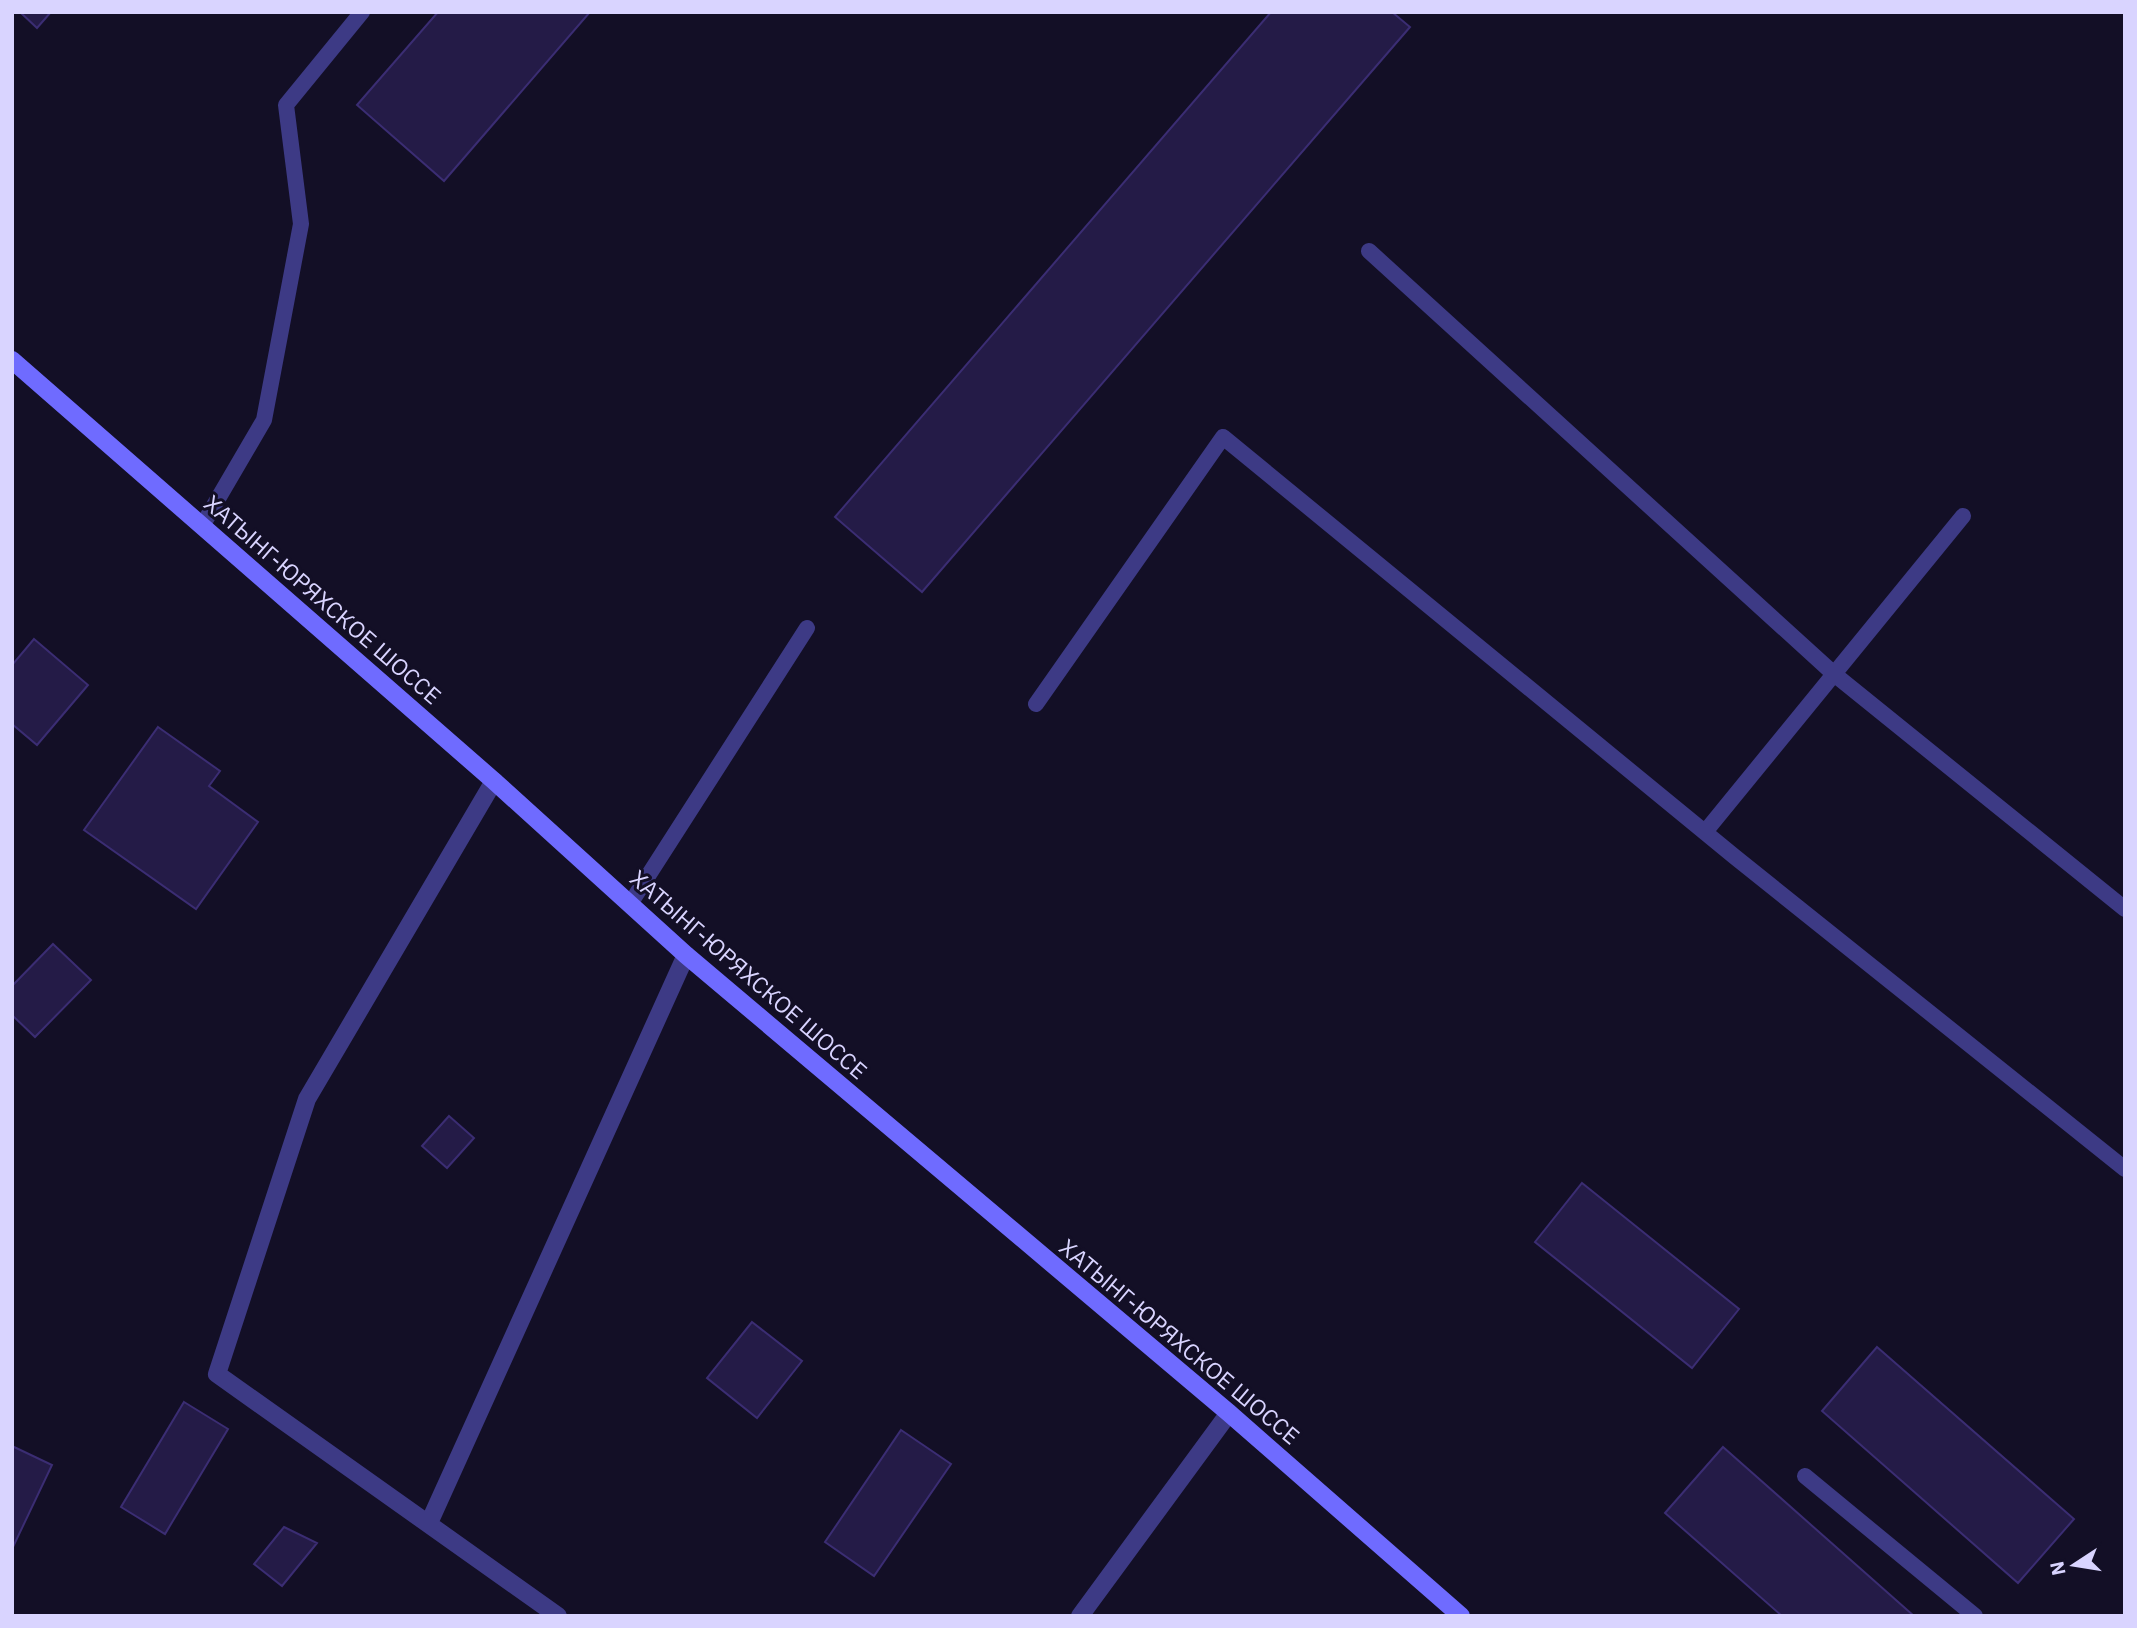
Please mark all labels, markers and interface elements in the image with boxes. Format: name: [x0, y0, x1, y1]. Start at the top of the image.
street label: ХАТЫНГ-ЮРЯХСКОЕ ШОССЕ: [198, 488, 448, 710]
street label: ХАТЫНГ-ЮРЯХСКОЕ ШОССЕ: [624, 863, 874, 1085]
street label: ХАТЫНГ-ЮРЯХСКОЕ ШОССЕ: [1054, 1232, 1306, 1450]
north arrow: [2039, 1530, 2109, 1600]
text: N: [2044, 1559, 2071, 1578]

